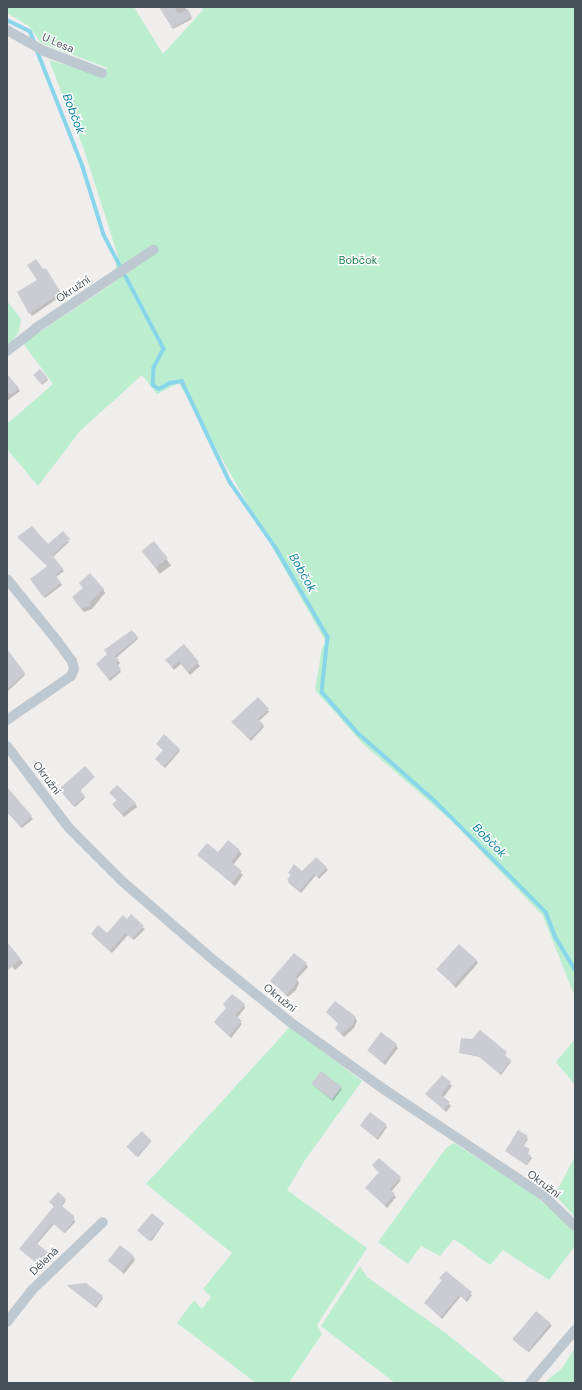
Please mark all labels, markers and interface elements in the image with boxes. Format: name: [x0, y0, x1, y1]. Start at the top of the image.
street label: U Lesa: [40, 30, 76, 56]
water label: Bobčok: [59, 92, 87, 136]
park label: Bobčok: [339, 253, 377, 267]
street label: Okružní: [53, 273, 93, 305]
water label: Bobčok: [285, 551, 319, 595]
street label: Okružní: [30, 759, 64, 797]
water label: Bobčok: [469, 821, 509, 861]
street label: Okružní: [261, 981, 299, 1015]
street label: Okružní: [525, 1167, 563, 1201]
street label: Dělená: [27, 1244, 61, 1278]

